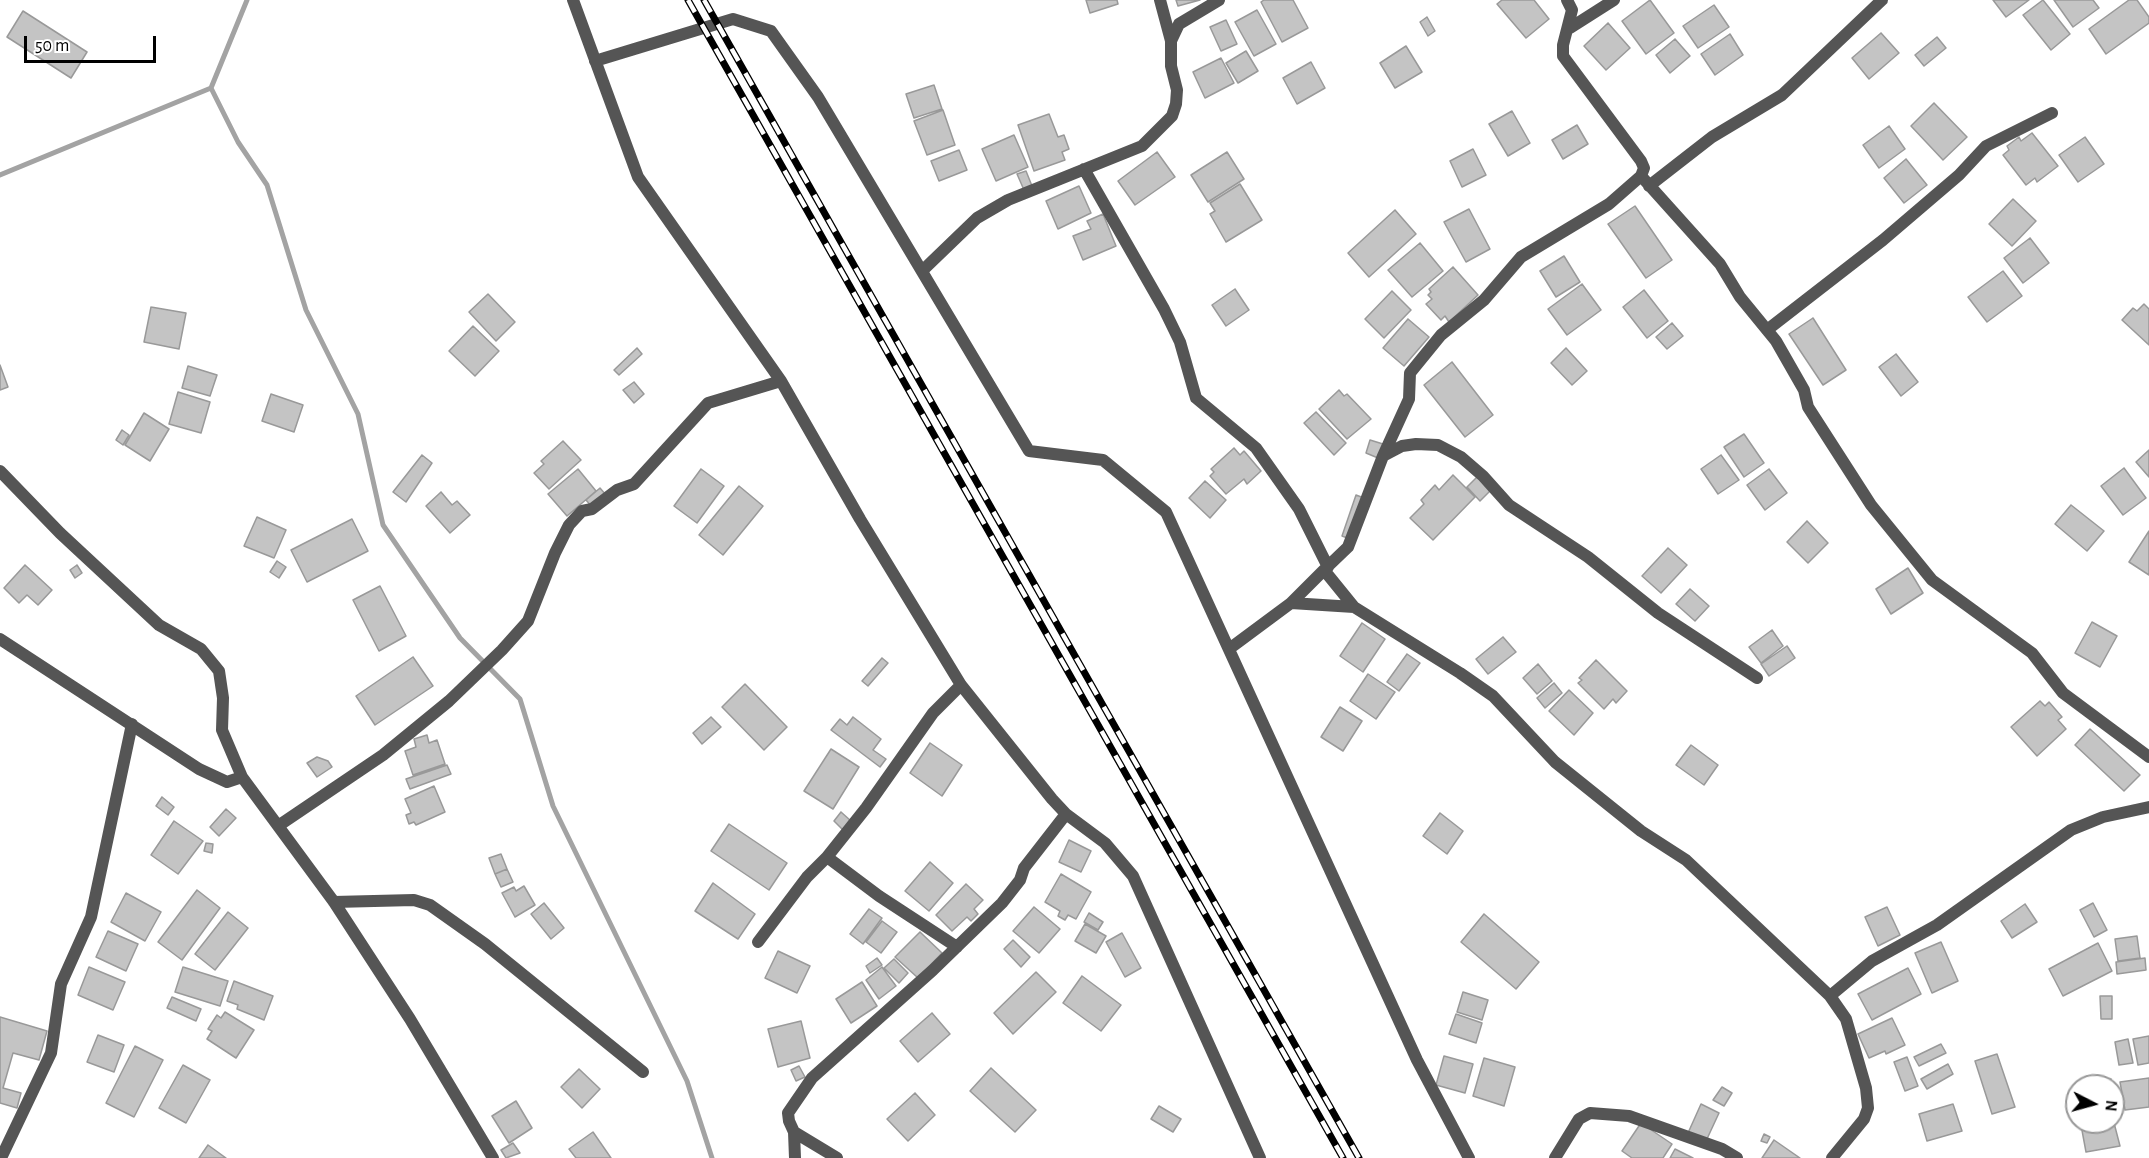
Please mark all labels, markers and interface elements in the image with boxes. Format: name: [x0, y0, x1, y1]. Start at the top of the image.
scale bar: [27, 24, 159, 62]
text: 50 m: [35, 37, 69, 55]
north arrow: [2065, 1074, 2125, 1134]
text: N: [2102, 1099, 2119, 1112]

